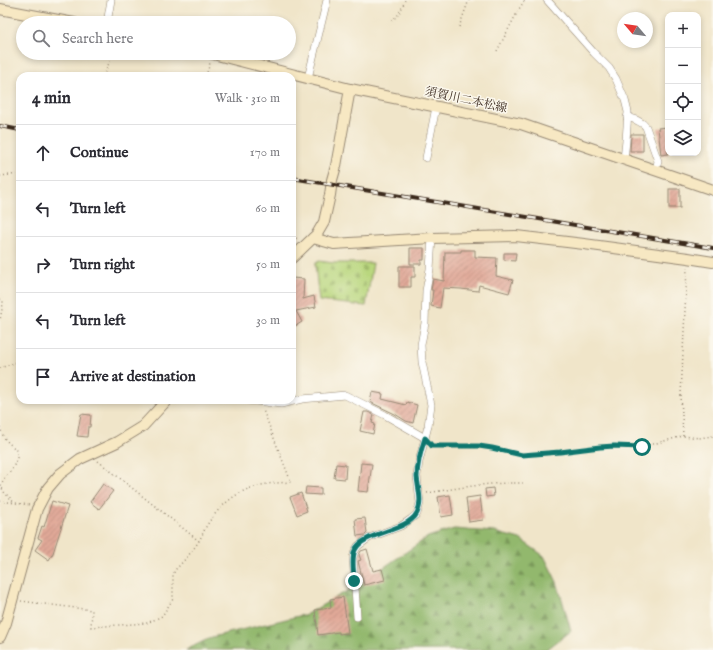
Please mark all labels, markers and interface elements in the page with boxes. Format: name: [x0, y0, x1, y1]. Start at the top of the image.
north arrow: [617, 12, 653, 48]
map controls: [665, 12, 701, 156]
button: +: [665, 12, 701, 48]
search box: [16, 16, 296, 60]
icon: search: [30, 27, 52, 49]
text: Search here: [62, 29, 133, 48]
button: −: [665, 48, 701, 84]
street label: 須賀川二本松線: [423, 84, 509, 116]
button: locate: [665, 84, 701, 120]
text: 4 min: [32, 88, 71, 109]
text: Walk · 310 m: [215, 90, 280, 107]
button: layers: [665, 120, 701, 156]
icon: ahead: [32, 142, 54, 164]
text: Continue: [70, 143, 128, 162]
text: 170 m: [250, 144, 280, 161]
icon: left: [32, 198, 54, 220]
text: Turn left: [70, 199, 126, 218]
text: 60 m: [255, 200, 280, 217]
icon: right: [32, 254, 54, 276]
text: Turn right: [70, 255, 135, 274]
text: 50 m: [256, 256, 280, 273]
icon: left: [32, 310, 54, 332]
text: Turn left: [70, 311, 126, 330]
text: 30 m: [256, 312, 280, 329]
icon: arrive: [32, 366, 54, 388]
text: Arrive at destination: [70, 367, 196, 386]
route start: [633, 438, 651, 456]
route end: [345, 572, 363, 590]

